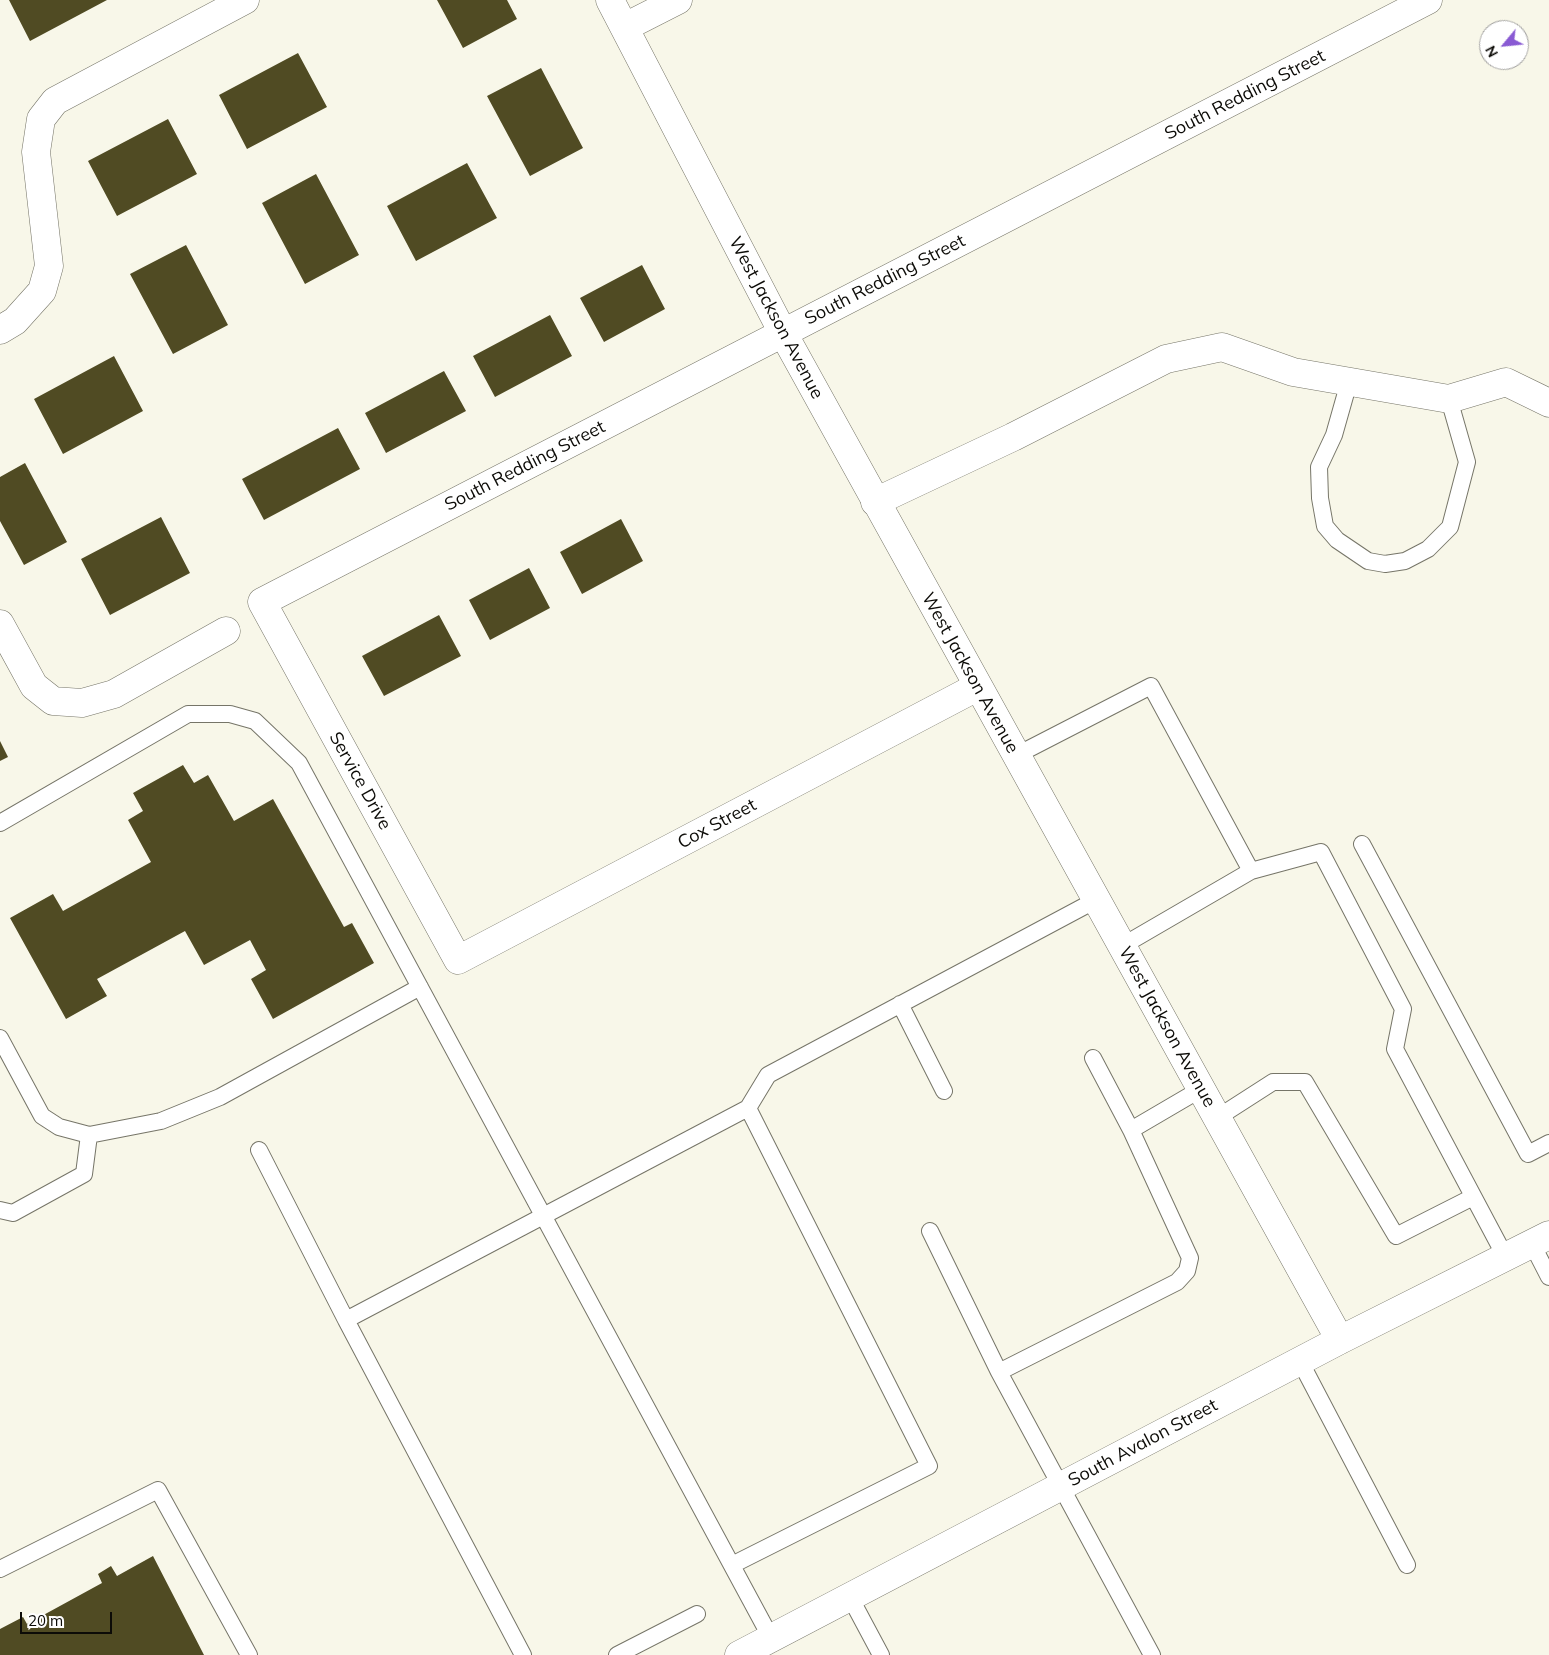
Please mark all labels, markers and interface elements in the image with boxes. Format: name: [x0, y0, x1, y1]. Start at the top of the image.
north arrow: [1479, 20, 1529, 70]
text: N: [1481, 43, 1502, 60]
street label: South Redding Street: [1161, 45, 1329, 145]
street label: South Redding Street: [801, 230, 969, 330]
street label: West Jackson Avenue: [724, 233, 828, 403]
street label: South Redding Street: [441, 416, 609, 516]
street label: West Jackson Avenue: [917, 589, 1023, 757]
street label: Service Drive: [324, 728, 396, 834]
street label: Cox Street: [674, 794, 760, 854]
street label: West Jackson Avenue: [1114, 943, 1220, 1111]
street label: South Avalon Street: [1065, 1395, 1221, 1491]
scale bar: [22, 1602, 115, 1634]
text: 20 m: [28, 1611, 63, 1630]

